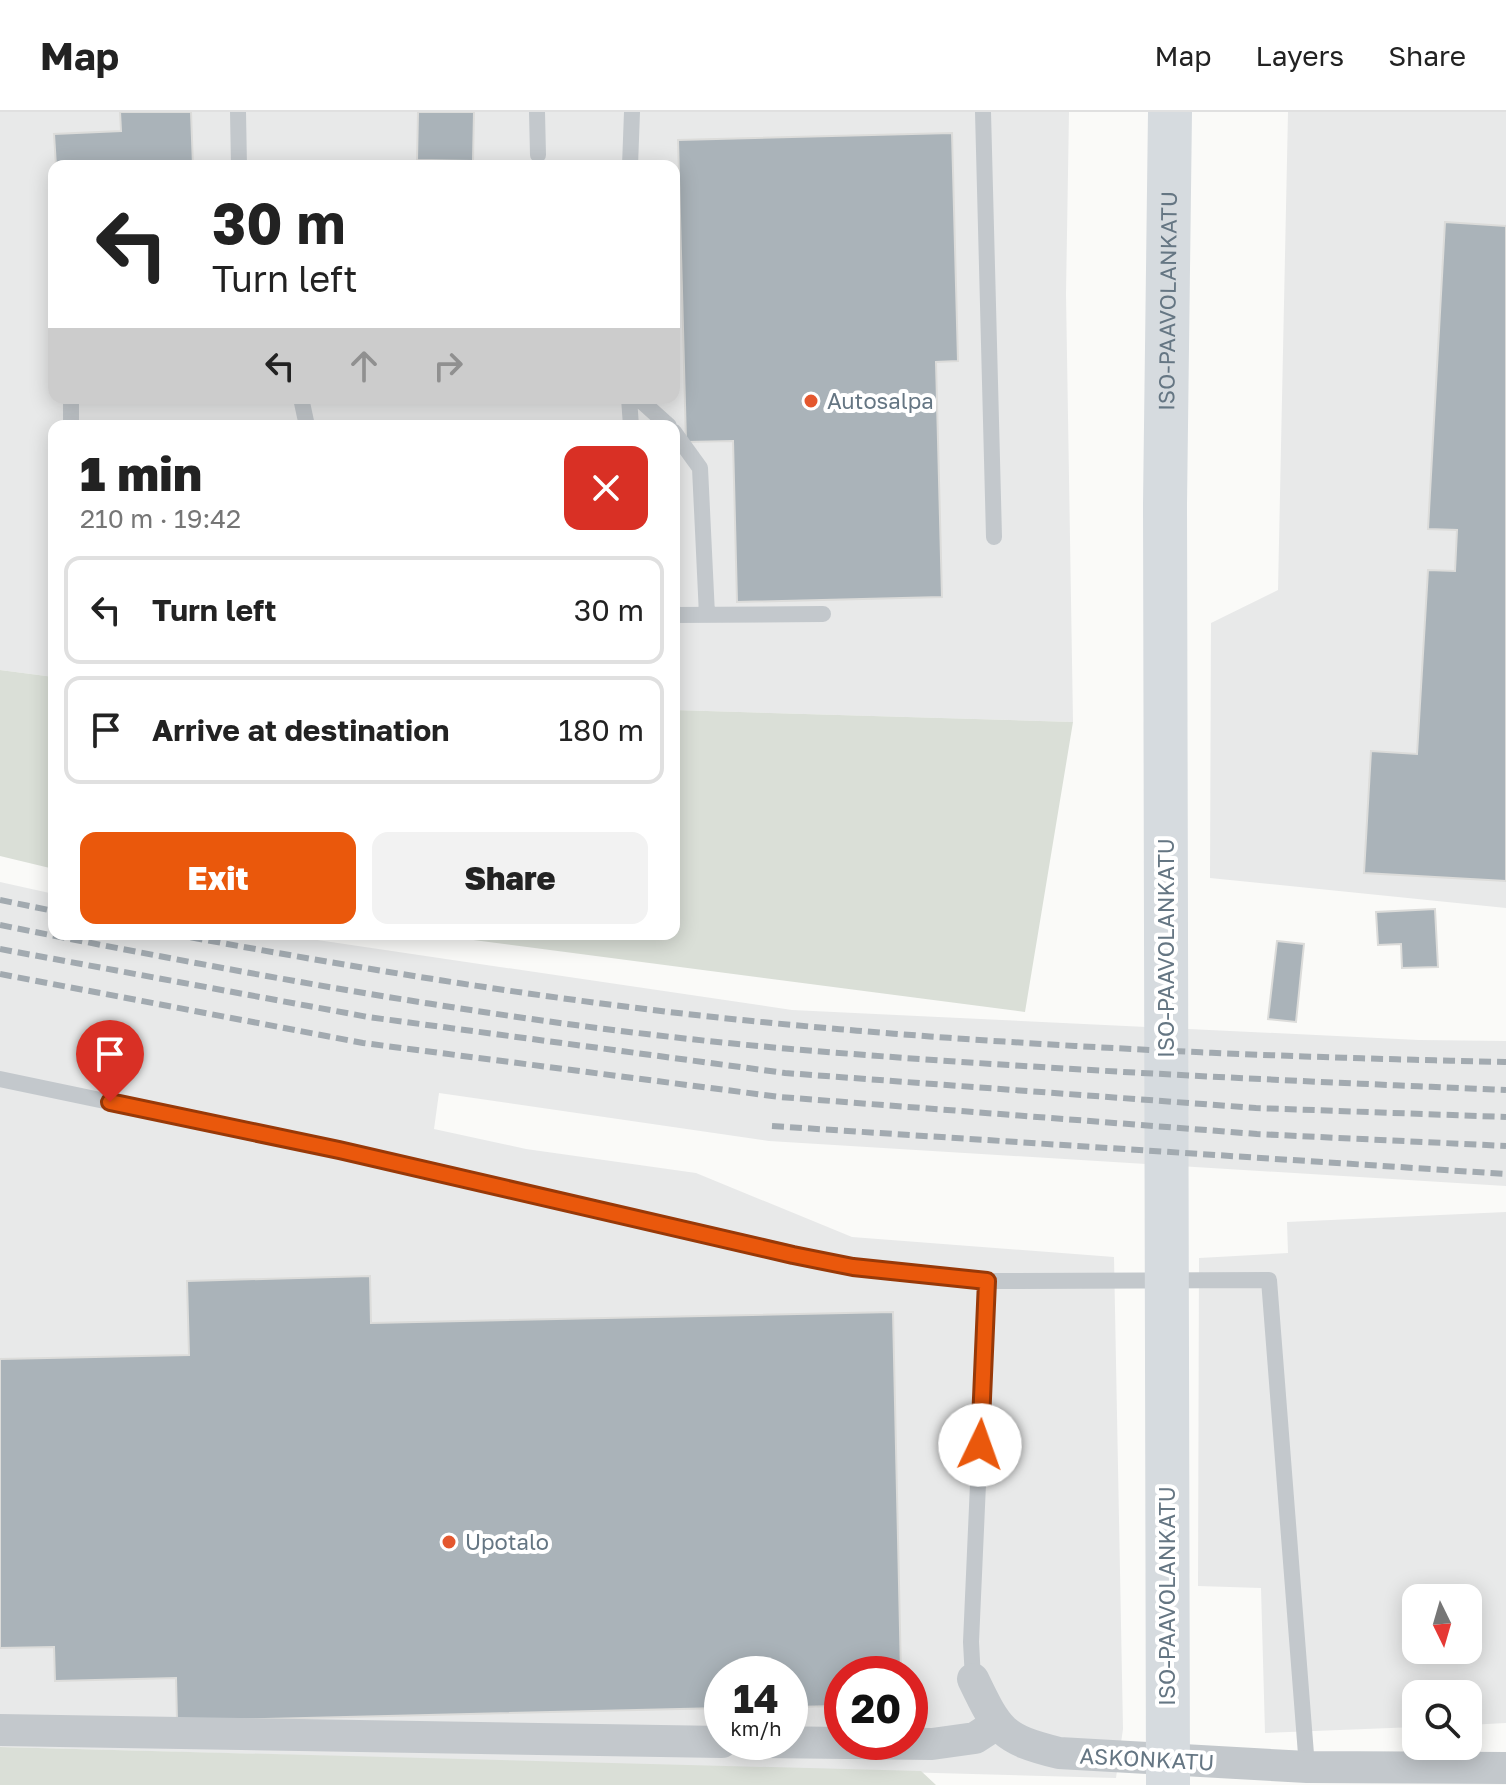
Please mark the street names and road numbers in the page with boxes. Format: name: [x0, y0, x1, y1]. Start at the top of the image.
street label: ISO-PAAVOLANKATU: [1152, 191, 1182, 411]
street label: ISO-PAAVOLANKATU: [1152, 838, 1179, 1058]
street label: ISO-PAAVOLANKATU: [1153, 1486, 1180, 1706]
street label: ASKONKATU: [1079, 1741, 1215, 1776]

